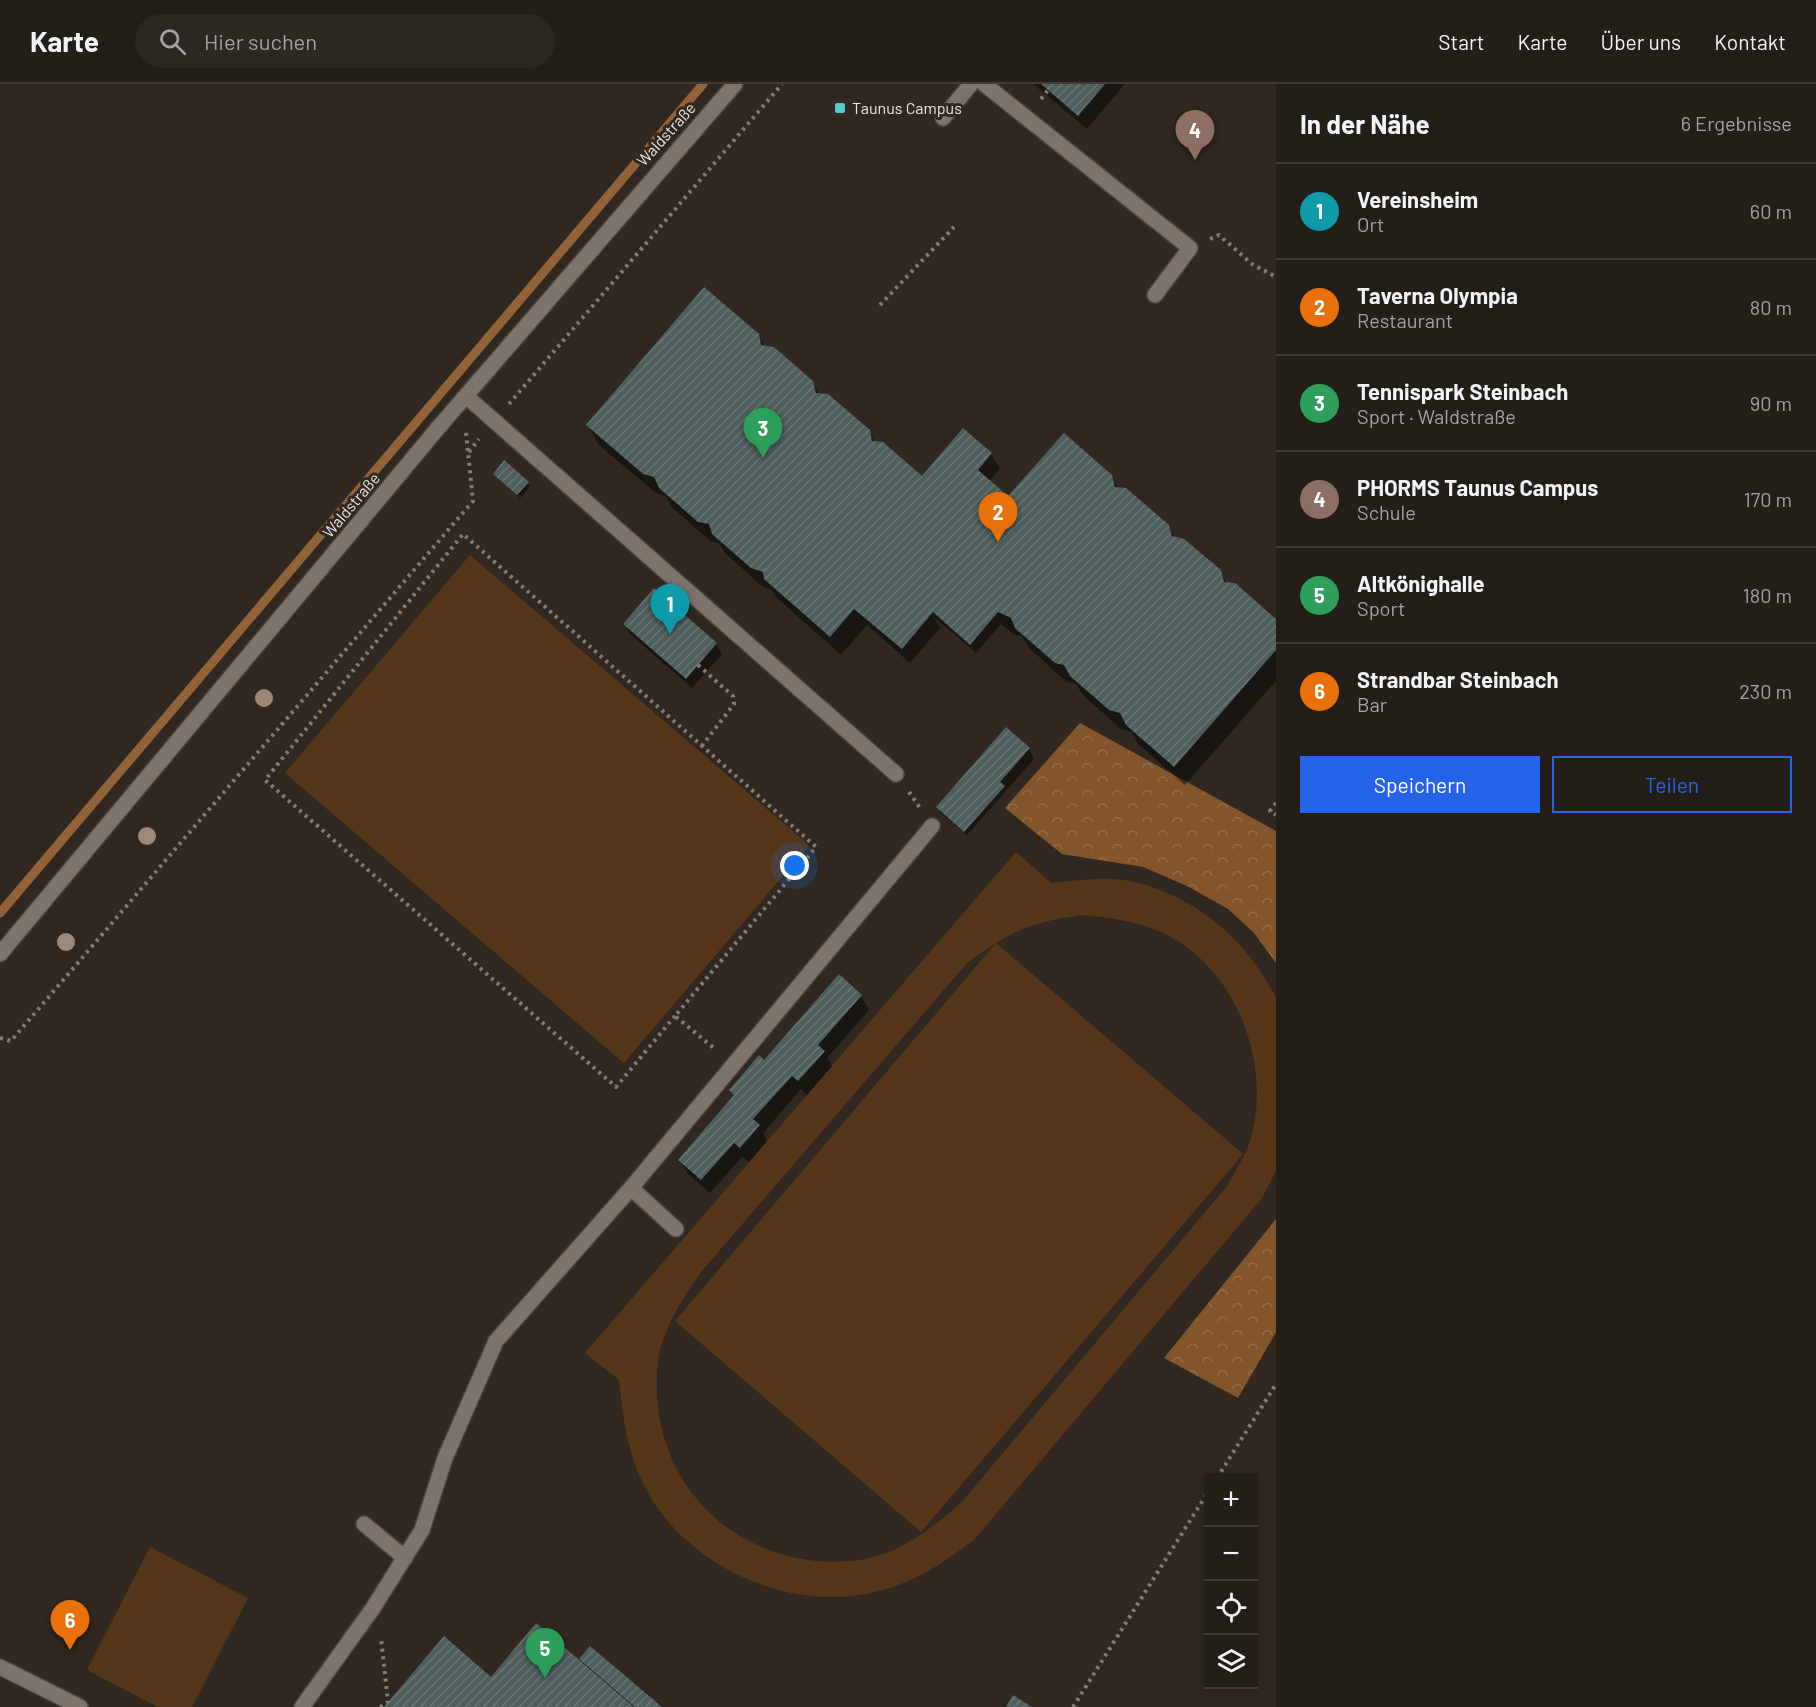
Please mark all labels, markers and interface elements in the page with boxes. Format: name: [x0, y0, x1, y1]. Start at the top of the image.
search box: [135, 14, 555, 68]
text: Karte: [30, 24, 99, 58]
icon: search: [156, 25, 189, 58]
text: Hier suchen: [204, 28, 317, 54]
text: Start: [1438, 29, 1485, 54]
text: Karte: [1518, 29, 1568, 54]
text: Über uns: [1601, 29, 1681, 54]
text: Kontakt: [1714, 29, 1786, 54]
street label: Waldstraße: [632, 98, 699, 169]
place label: Taunus Campus: [852, 98, 962, 117]
marker: Taunus Campus: [833, 101, 847, 115]
text: In der Nähe: [1300, 108, 1430, 139]
pin: 4: [1176, 110, 1214, 160]
text: 6 Ergebnisse: [1681, 111, 1792, 135]
text: Vereinsheim: [1357, 186, 1478, 212]
text: 1: [1316, 199, 1323, 223]
text: 60 m: [1750, 199, 1792, 223]
text: Ort: [1357, 212, 1384, 236]
text: Taverna Olympia: [1357, 282, 1518, 308]
text: 2: [1314, 295, 1325, 319]
text: 80 m: [1750, 295, 1792, 319]
text: Restaurant: [1357, 308, 1453, 332]
text: Tennispark Steinbach: [1357, 378, 1568, 404]
text: 3: [1314, 391, 1325, 415]
text: 90 m: [1750, 391, 1792, 415]
text: Sport · Waldstraße: [1357, 404, 1516, 428]
pin: 3: [744, 408, 783, 458]
street label: Waldstraße: [318, 468, 383, 541]
text: PHORMS Taunus Campus: [1357, 474, 1598, 500]
text: 4: [1313, 487, 1326, 511]
text: 170 m: [1744, 487, 1792, 511]
pin: 2: [978, 492, 1018, 542]
text: Schule: [1357, 500, 1416, 524]
text: Altkönighalle: [1357, 570, 1485, 596]
text: 5: [1314, 583, 1325, 607]
text: 180 m: [1743, 583, 1792, 607]
pin: 1: [650, 584, 690, 634]
text: Sport: [1357, 596, 1405, 620]
text: Strandbar Steinbach: [1357, 666, 1559, 692]
text: 6: [1314, 679, 1325, 703]
text: 230 m: [1739, 679, 1792, 703]
text: Bar: [1357, 692, 1387, 716]
button: Speichern: [1300, 756, 1540, 813]
button: Teilen: [1552, 756, 1792, 813]
your location: [780, 851, 809, 880]
map controls: [1204, 1473, 1258, 1689]
button: +: [1204, 1473, 1258, 1527]
button: −: [1204, 1527, 1258, 1581]
button: locate: [1204, 1581, 1258, 1635]
pin: 6: [50, 1600, 90, 1650]
pin: 5: [526, 1628, 564, 1678]
button: layers: [1204, 1635, 1258, 1689]

